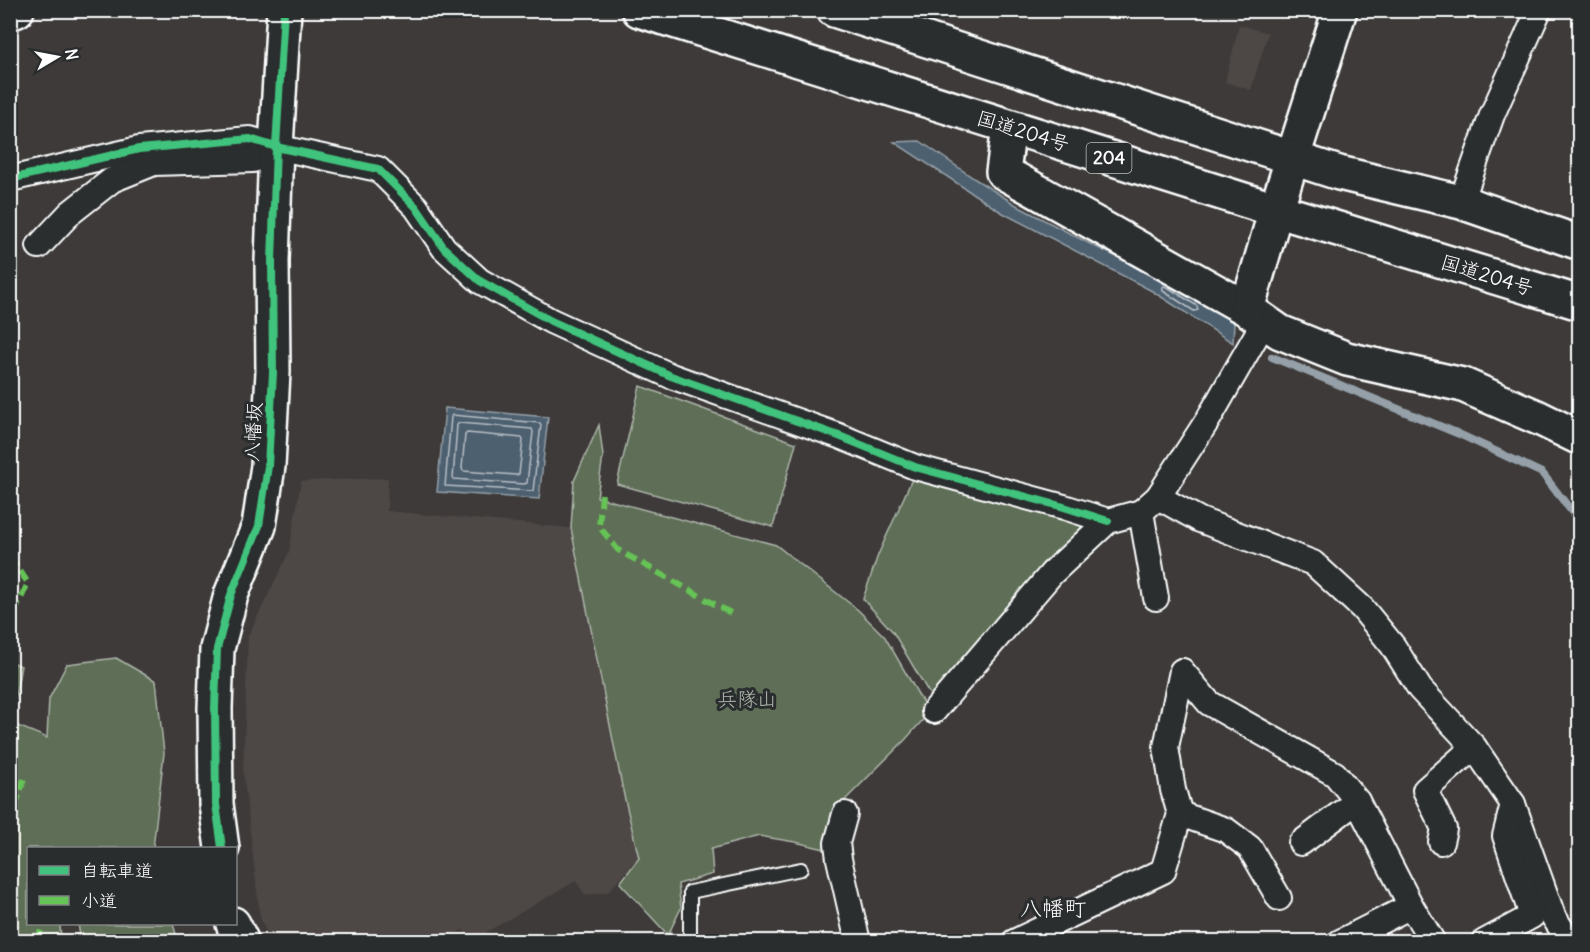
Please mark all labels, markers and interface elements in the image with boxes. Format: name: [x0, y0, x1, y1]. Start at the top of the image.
north arrow: [27, 27, 87, 87]
text: N: [61, 47, 83, 62]
street label: 国道204号: [974, 105, 1073, 156]
road number: 204: [1086, 143, 1132, 173]
street label: 国道204号: [1438, 249, 1537, 300]
street label: 八幡坂: [238, 401, 267, 463]
park label: 兵隊山: [717, 686, 777, 711]
legend: [27, 847, 237, 925]
text: 自転車道: [81, 859, 153, 882]
text: 小道: [81, 889, 117, 912]
district label: 八幡町: [1020, 894, 1086, 922]

